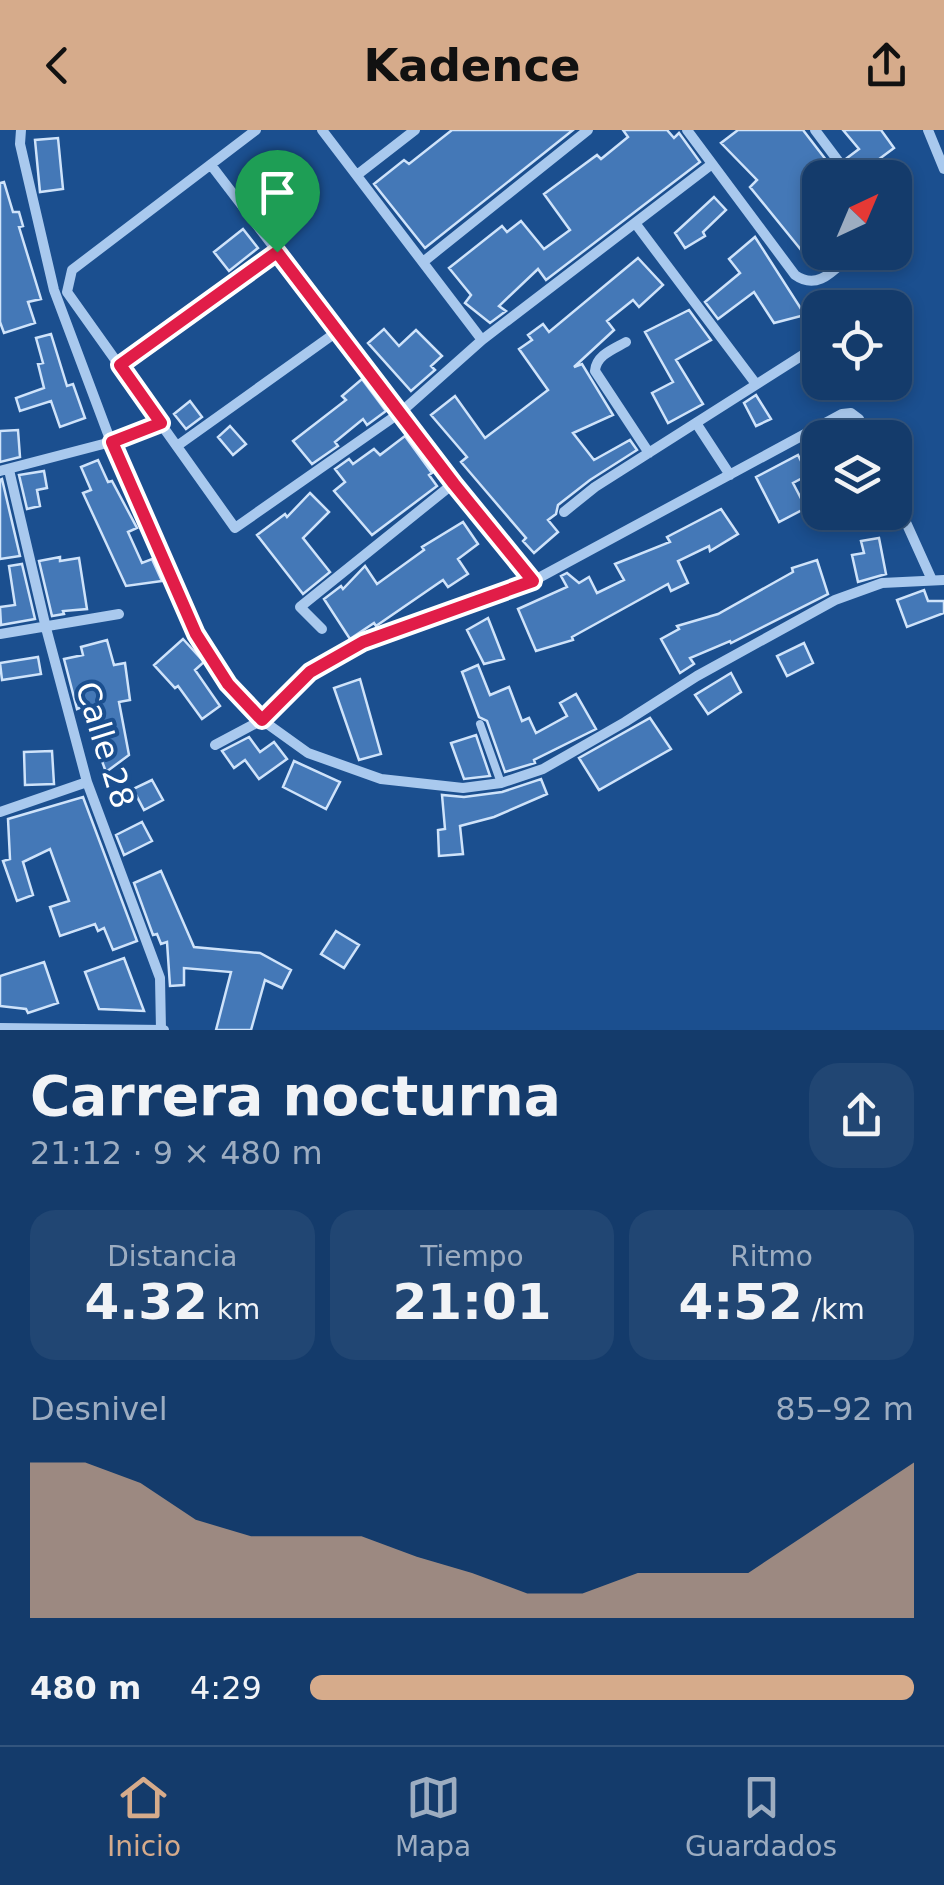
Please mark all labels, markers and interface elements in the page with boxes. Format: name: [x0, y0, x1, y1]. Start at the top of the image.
icon: back: [30, 38, 85, 93]
icon: share: [859, 38, 914, 93]
text: Kadence: [363, 39, 581, 92]
pin: [235, 150, 320, 253]
north arrow: [802, 160, 912, 270]
map controls: [802, 160, 912, 530]
icon: arrive: [250, 165, 305, 220]
button: locate: [802, 290, 912, 400]
button: layers: [802, 420, 912, 530]
street label: Calle 28: [68, 677, 142, 813]
button: share: [809, 1063, 914, 1168]
text: Carrera nocturna: [30, 1064, 561, 1128]
text: 21:12 · 9 × 480 m: [30, 1134, 323, 1172]
text: Distancia: [107, 1240, 237, 1273]
text: Tiempo: [420, 1240, 524, 1273]
text: Ritmo: [730, 1240, 813, 1273]
text: 4.32: [84, 1273, 208, 1331]
text: 21:01: [392, 1273, 552, 1331]
text: 4:52: [679, 1273, 803, 1331]
text: km: [208, 1293, 260, 1326]
text: /km: [803, 1293, 865, 1326]
text: Desnivel: [30, 1390, 168, 1428]
text: 85–92 m: [775, 1390, 914, 1428]
text: 480 m: [30, 1669, 141, 1707]
text: 4:29: [190, 1669, 262, 1707]
tab: Inicio: [107, 1770, 181, 1863]
tab: Mapa: [395, 1770, 471, 1863]
tab: Guardados: [685, 1770, 837, 1863]

